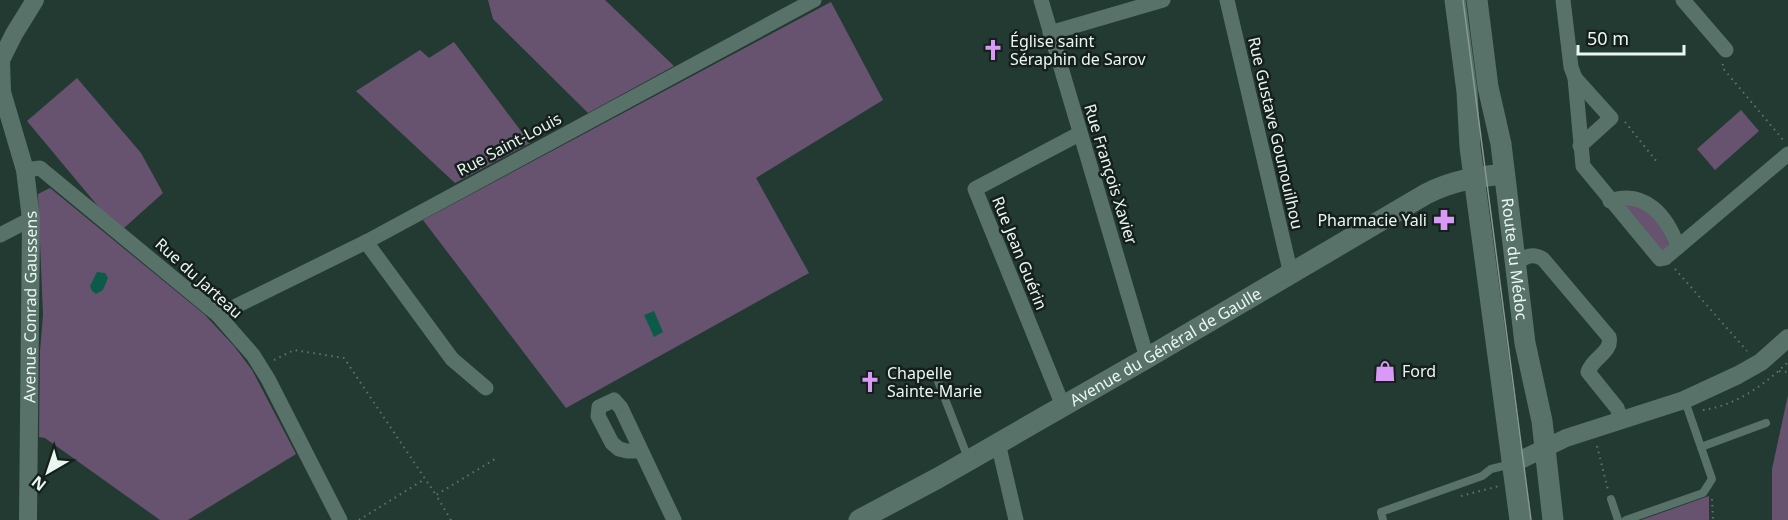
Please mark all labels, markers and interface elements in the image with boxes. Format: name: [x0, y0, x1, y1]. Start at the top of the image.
scale bar: [1578, 18, 1684, 56]
text: 50 m: [1587, 26, 1629, 50]
place label: Église saint Séraphin de Sarov: [1010, 30, 1146, 70]
street label: Rue Gustave Gounouilhou: [1243, 35, 1309, 231]
church icon: Église saint Séraphin de Sarov: [981, 38, 1005, 62]
street label: Rue François Xavier: [1079, 101, 1143, 247]
street label: Rue Saint-Louis: [453, 107, 565, 181]
street label: Rue Jean Guérin: [987, 193, 1053, 313]
street label: Route du Médoc: [1497, 197, 1533, 322]
pharmacy icon: Pharmacie Yali: [1432, 208, 1456, 232]
place label: Pharmacie Yali: [1317, 209, 1427, 231]
street label: Avenue Conrad Gaussens: [18, 210, 42, 403]
street label: Rue du Jarteau: [151, 233, 247, 323]
street label: Avenue du Général de Gaulle: [1065, 282, 1265, 411]
shop icon: Ford: [1373, 359, 1397, 383]
place label: Ford: [1402, 360, 1436, 382]
place label: Chapelle Sainte-Marie: [887, 362, 982, 402]
church icon: Chapelle Sainte-Marie: [858, 370, 882, 394]
north arrow: [18, 442, 78, 502]
text: N: [27, 471, 51, 496]

